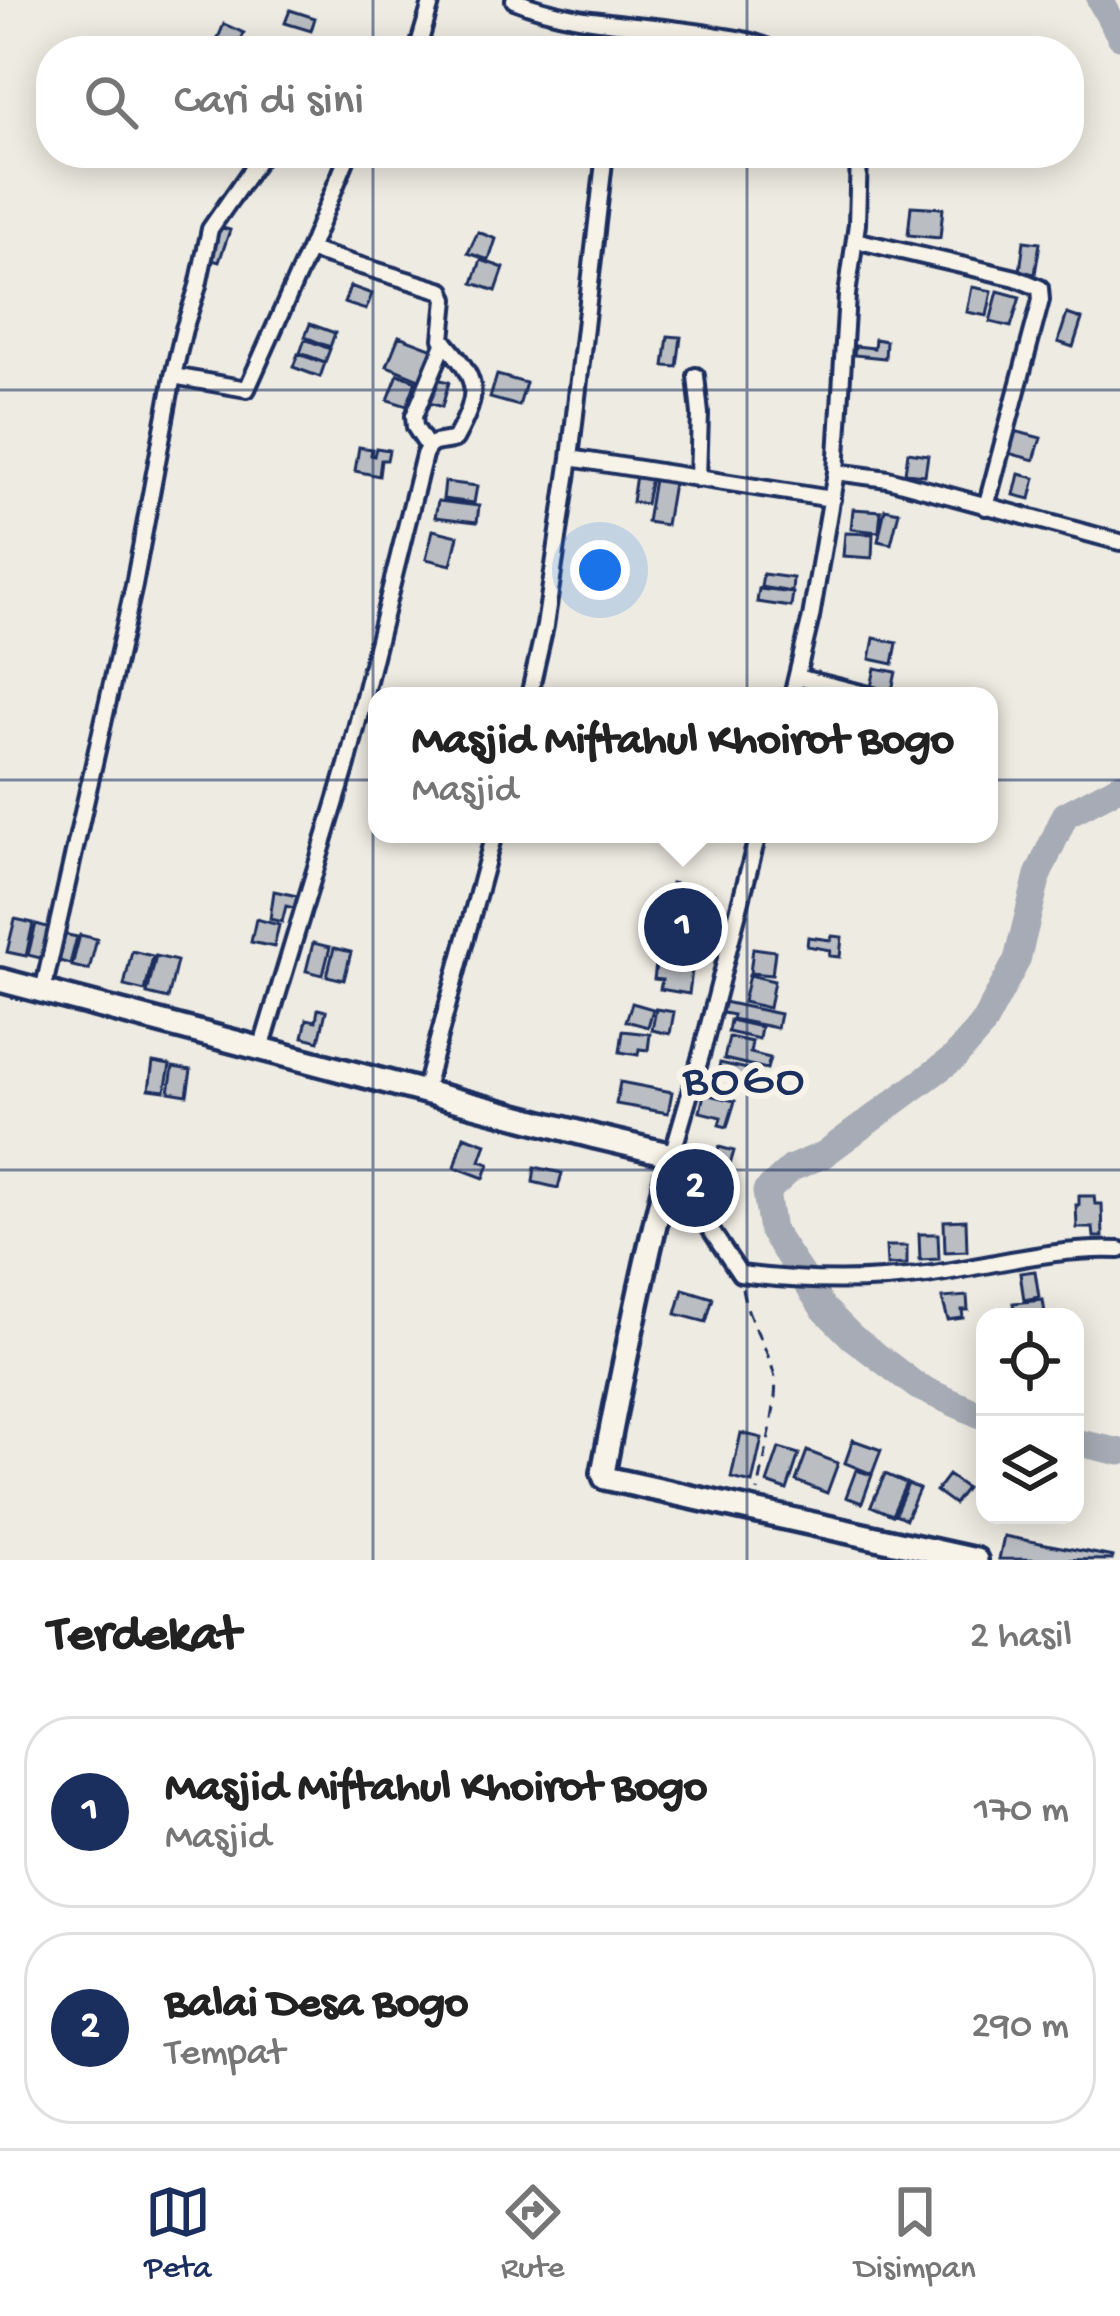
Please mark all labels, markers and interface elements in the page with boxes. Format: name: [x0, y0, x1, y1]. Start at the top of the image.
search box: [36, 36, 1084, 168]
icon: search: [78, 69, 144, 135]
text: Cari di sini: [174, 76, 364, 129]
your location: [570, 540, 630, 600]
popup: [368, 687, 998, 843]
text: Masjid Miftahul Khoirot Bogo: [412, 716, 954, 769]
text: Masjid: [412, 769, 518, 815]
pin: 1: [644, 882, 722, 972]
district label: BOGO: [682, 1055, 807, 1112]
pin: 2: [656, 1143, 734, 1233]
map controls: [976, 1308, 1084, 1524]
button: locate: [976, 1308, 1084, 1416]
button: layers: [976, 1416, 1084, 1524]
text: Terdekat: [48, 1608, 240, 1668]
text: 2 hasil: [970, 1615, 1072, 1661]
text: Masjid Miftahul Khoirot Bogo: [165, 1763, 707, 1816]
text: 1: [82, 1789, 98, 1835]
text: 170 m: [974, 1789, 1069, 1835]
text: Masjid: [165, 1816, 271, 1862]
text: Balai Desa Bogo: [165, 1979, 468, 2032]
text: 2: [80, 2005, 100, 2051]
text: 290 m: [971, 2005, 1069, 2051]
text: Tempat: [165, 2032, 285, 2078]
tab: Peta: [144, 2179, 211, 2289]
tab: Rute: [500, 2179, 566, 2289]
tab: Disimpan: [854, 2179, 976, 2289]

